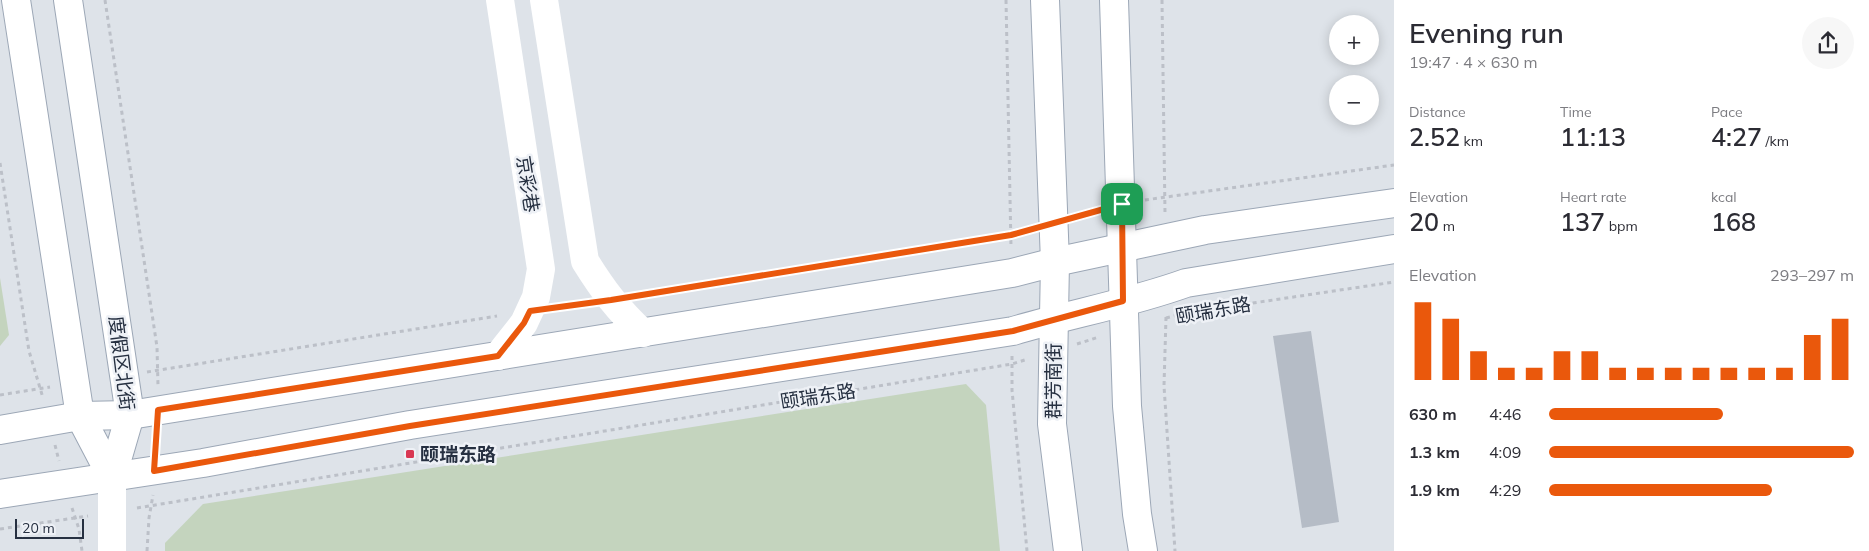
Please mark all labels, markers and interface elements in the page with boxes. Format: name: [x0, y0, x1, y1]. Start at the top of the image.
map controls: [1329, 15, 1379, 125]
button: +: [1329, 15, 1379, 65]
text: Evening run: [1409, 15, 1564, 50]
button: share: [1802, 17, 1854, 69]
text: 19:47 · 4 × 630 m: [1409, 52, 1538, 72]
button: −: [1329, 75, 1379, 125]
text: Distance: [1409, 103, 1466, 121]
text: Time: [1560, 103, 1592, 121]
text: Pace: [1711, 103, 1743, 121]
text: 2.52: [1409, 121, 1460, 152]
text: 11:13: [1560, 121, 1626, 152]
text: 4:27: [1711, 121, 1762, 152]
text: km: [1460, 132, 1483, 150]
text: /km: [1762, 132, 1789, 150]
street label: 京彩巷: [512, 154, 544, 214]
pin: [1101, 183, 1143, 225]
text: Elevation: [1409, 188, 1468, 206]
text: Heart rate: [1560, 188, 1627, 206]
text: kcal: [1711, 188, 1737, 206]
icon: arrive: [1108, 190, 1136, 218]
text: 20: [1409, 206, 1439, 237]
text: 137: [1560, 206, 1605, 237]
text: 168: [1711, 206, 1756, 237]
text: m: [1439, 217, 1455, 235]
text: bpm: [1605, 217, 1638, 235]
text: Elevation: [1409, 265, 1477, 285]
text: 293–297 m: [1770, 265, 1854, 285]
street label: 颐瑞东路: [1173, 292, 1253, 328]
street label: 度假区北街: [104, 314, 140, 412]
street label: 群芳南街: [1041, 343, 1065, 419]
street label: 颐瑞东路: [779, 378, 857, 414]
text: 630 m: [1409, 404, 1457, 424]
text: 4:46: [1489, 404, 1521, 424]
place label: 颐瑞东路: [420, 442, 496, 466]
text: 1.3 km: [1409, 442, 1460, 462]
text: 4:09: [1489, 442, 1521, 462]
marker: 颐瑞东路: [404, 448, 416, 460]
text: 1.9 km: [1409, 480, 1460, 500]
text: 4:29: [1489, 480, 1521, 500]
scale bar: [15, 516, 84, 539]
text: 20 m: [22, 519, 55, 537]

